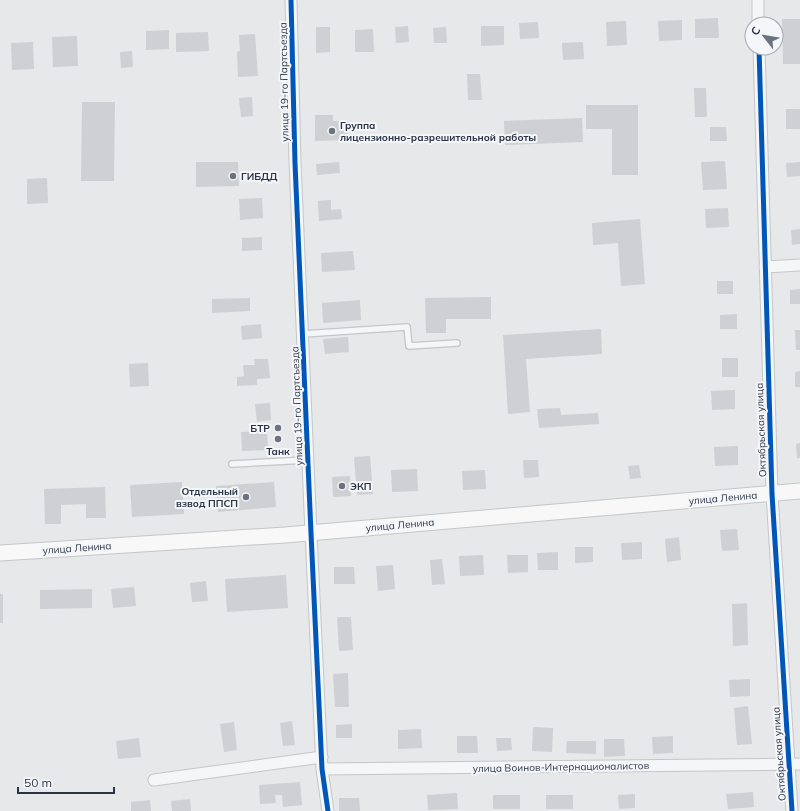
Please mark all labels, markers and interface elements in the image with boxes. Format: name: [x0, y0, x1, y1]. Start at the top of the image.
north arrow: [744, 16, 784, 56]
street label: улица 19-го Партсъезда: [276, 22, 292, 142]
text: С: [747, 24, 764, 38]
place label: Группа лицензионно-разрешительной работы: [340, 119, 536, 144]
marker: Группа лицензионно-разрешительной работы: [327, 126, 337, 136]
place label: ГИБДД: [241, 170, 278, 183]
marker: ГИБДД: [228, 171, 238, 181]
street label: улица 19-го Партсъезда: [288, 346, 306, 466]
street label: Октябрьская улица: [753, 383, 769, 477]
place label: БТР: [250, 422, 270, 435]
marker: БТР: [273, 423, 283, 433]
marker: Танк: [273, 434, 283, 444]
place label: Танк: [266, 445, 290, 458]
place label: ЭКП: [350, 480, 372, 493]
marker: ЭКП: [337, 481, 347, 491]
place label: Отдельный взвод ППСП: [176, 485, 238, 510]
street label: улица Ленина: [688, 489, 758, 507]
marker: Отдельный взвод ППСП: [241, 492, 251, 502]
street label: улица Ленина: [365, 516, 435, 534]
street label: улица Ленина: [42, 539, 112, 557]
street label: Октябрьская улица: [769, 706, 789, 802]
street label: улица Воинов-Интернационалистов: [473, 759, 650, 775]
scale bar: [18, 769, 114, 795]
text: 50 m: [24, 775, 52, 790]

